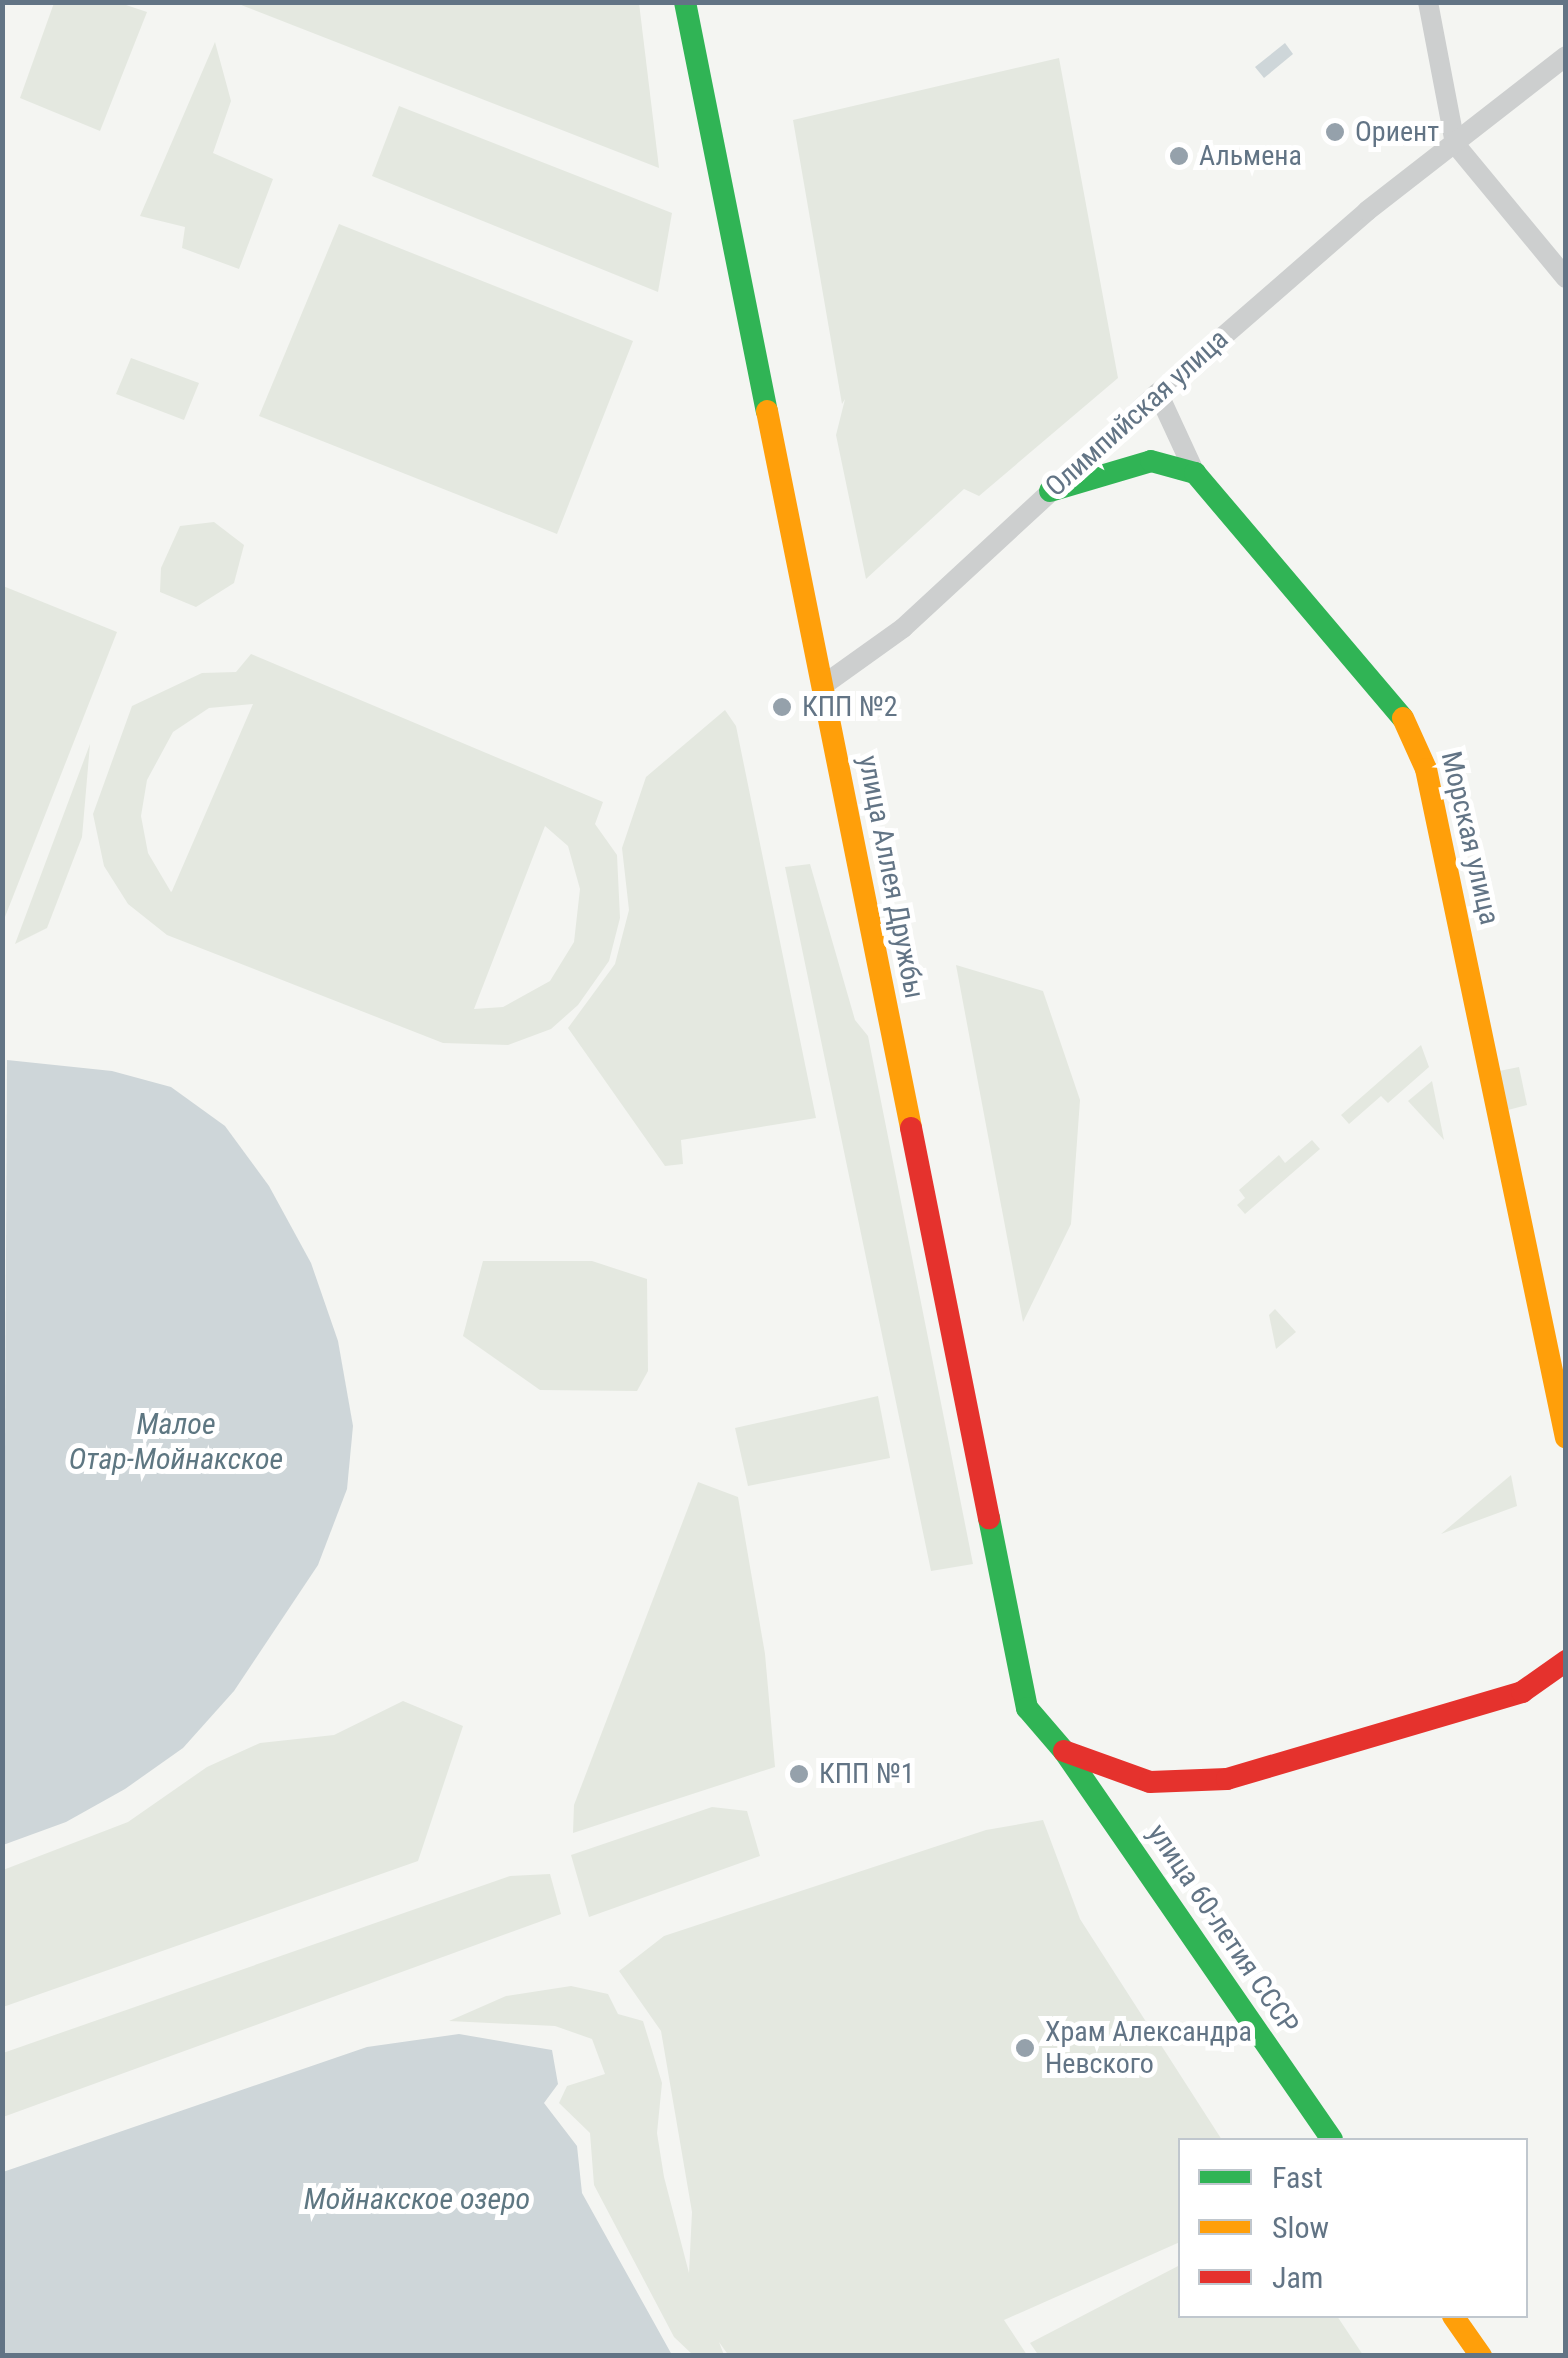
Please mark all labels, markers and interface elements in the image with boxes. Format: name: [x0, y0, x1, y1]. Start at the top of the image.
place label: Ориент: [1355, 115, 1439, 149]
marker: Ориент: [1324, 121, 1346, 143]
place label: Альмена: [1199, 139, 1302, 173]
marker: Альмена: [1168, 145, 1190, 167]
street label: Олимпийская улица: [1039, 322, 1235, 504]
place label: КПП №2: [802, 690, 898, 724]
marker: КПП №2: [771, 696, 793, 718]
street label: Морская улица: [1434, 748, 1506, 928]
street label: улица Аллея Дружбы: [851, 752, 931, 1002]
water label: Малое Отар-Мойнакское: [69, 1406, 283, 1476]
place label: КПП №1: [819, 1757, 915, 1791]
marker: КПП №1: [788, 1763, 810, 1785]
street label: улица 60-летия СССР: [1140, 1818, 1306, 2040]
place label: Храм Александра Невского: [1045, 2015, 1252, 2081]
marker: Храм Александра Невского: [1014, 2037, 1036, 2059]
legend: [1178, 2138, 1528, 2318]
text: Fast: [1272, 2160, 1323, 2195]
water label: Мойнакское озеро: [304, 2181, 530, 2217]
text: Slow: [1272, 2210, 1329, 2245]
text: Jam: [1272, 2260, 1323, 2295]

